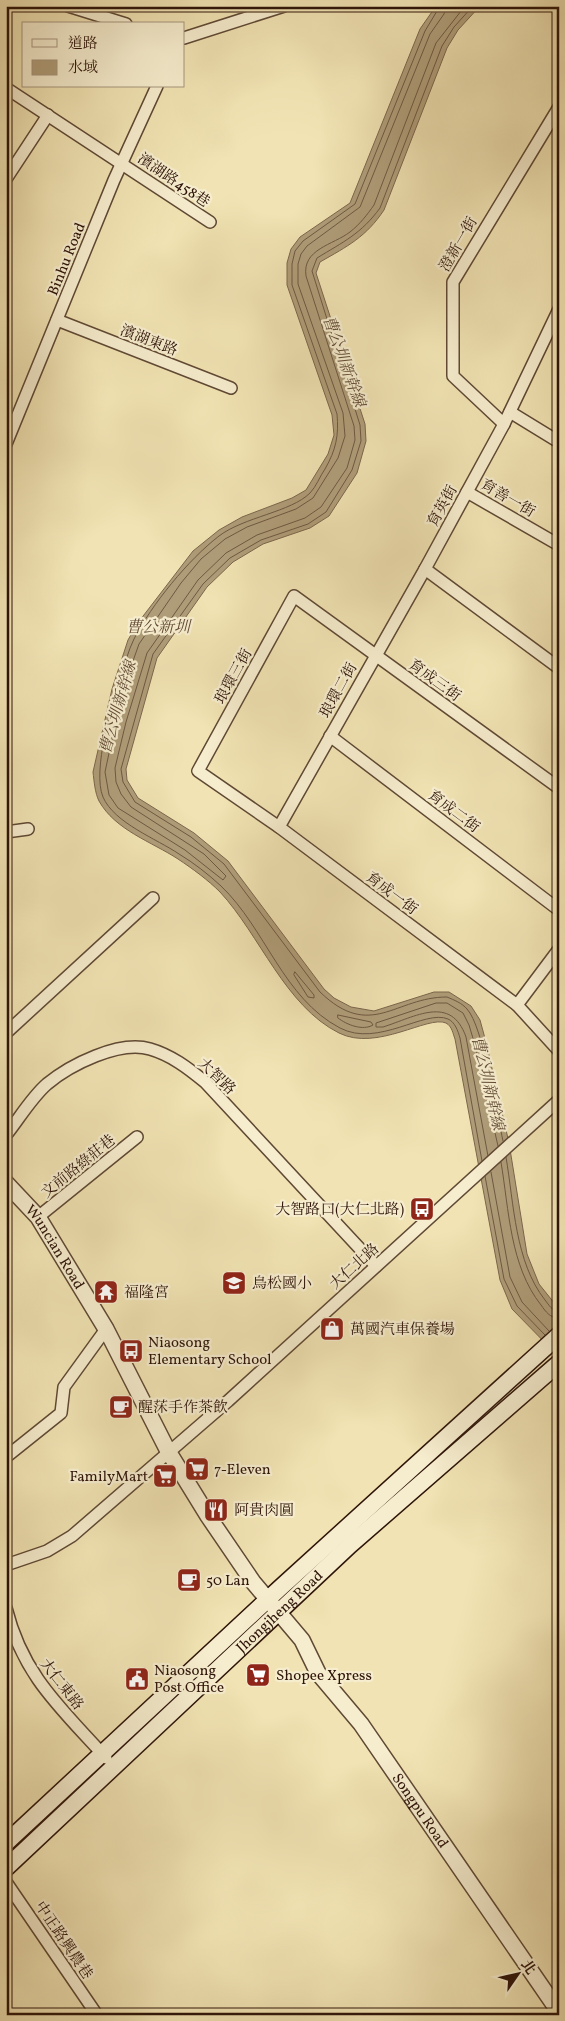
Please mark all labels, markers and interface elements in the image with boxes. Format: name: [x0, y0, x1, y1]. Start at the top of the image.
legend: [22, 22, 185, 88]
text: 道路: [68, 34, 98, 55]
text: 水域: [68, 58, 98, 79]
street label: 濱湖路458巷: [133, 149, 214, 213]
street label: 澄新一街: [435, 214, 483, 276]
street label: Binhu Road: [43, 220, 92, 299]
water label: 曹公圳新幹線: [316, 313, 371, 412]
street label: 濱湖東路: [117, 321, 180, 362]
street label: 育善一街: [476, 475, 538, 523]
street label: 育英街: [423, 482, 463, 532]
water label: 曹公新圳: [126, 617, 193, 639]
street label: 琅環三街: [211, 645, 258, 708]
street label: 育成三街: [404, 655, 465, 707]
water label: 曹公圳新幹線: [95, 656, 143, 757]
street label: 琅環二街: [316, 659, 363, 722]
street label: 育成二街: [423, 786, 483, 839]
street label: 育成一街: [361, 868, 421, 921]
water label: 曹公圳新幹線: [466, 1034, 509, 1135]
street label: 大智路: [192, 1054, 239, 1100]
street label: 文前路綠莊巷: [37, 1131, 121, 1204]
bus stop icon: 大智路口(大仁北路): [409, 1196, 435, 1222]
place label: 大智路口(大仁北路): [275, 1200, 404, 1221]
street label: Wuncian Road: [20, 1201, 89, 1294]
street label: 大仁北路: [326, 1239, 384, 1295]
school or university icon: 鳥松國小: [221, 1270, 247, 1296]
place label: 鳥松國小: [252, 1274, 312, 1295]
temple icon: 福隆宮: [93, 1279, 119, 1305]
place label: 福隆宮: [124, 1283, 169, 1304]
shop icon: 萬國汽車保養場: [319, 1316, 345, 1342]
place label: 萬國汽車保養場: [350, 1320, 455, 1341]
place label: Niaosong Elementary School: [148, 1333, 271, 1371]
bus stop icon: Niaosong Elementary School: [118, 1338, 144, 1364]
cafe icon: 醒莯手作茶飲: [108, 1394, 134, 1420]
place label: 醒莯手作茶飲: [138, 1398, 228, 1419]
supermarket icon: 7-Eleven: [184, 1456, 210, 1482]
place label: 7-Eleven: [214, 1460, 271, 1481]
supermarket icon: FamilyMart: [152, 1463, 178, 1489]
place label: FamilyMart: [69, 1467, 148, 1488]
restaurant icon: 阿貴肉圓: [203, 1497, 229, 1523]
place label: 阿貴肉圓: [234, 1501, 294, 1522]
street label: Jhongjheng Road: [232, 1566, 329, 1659]
cafe icon: 50 Lan: [176, 1567, 202, 1593]
place label: 50 Lan: [206, 1571, 250, 1592]
street label: 大仁東路: [34, 1655, 88, 1715]
place label: Niaosong Post Office: [154, 1661, 224, 1699]
supermarket icon: Shopee Xpress: [245, 1662, 271, 1688]
public building icon: Niaosong Post Office: [124, 1666, 150, 1692]
place label: Shopee Xpress: [276, 1666, 372, 1687]
street label: Songpu Road: [386, 1770, 452, 1853]
street label: 中正路興農巷: [29, 1898, 97, 1984]
north arrow: [492, 1948, 542, 1998]
text: 北: [516, 1956, 539, 1979]

